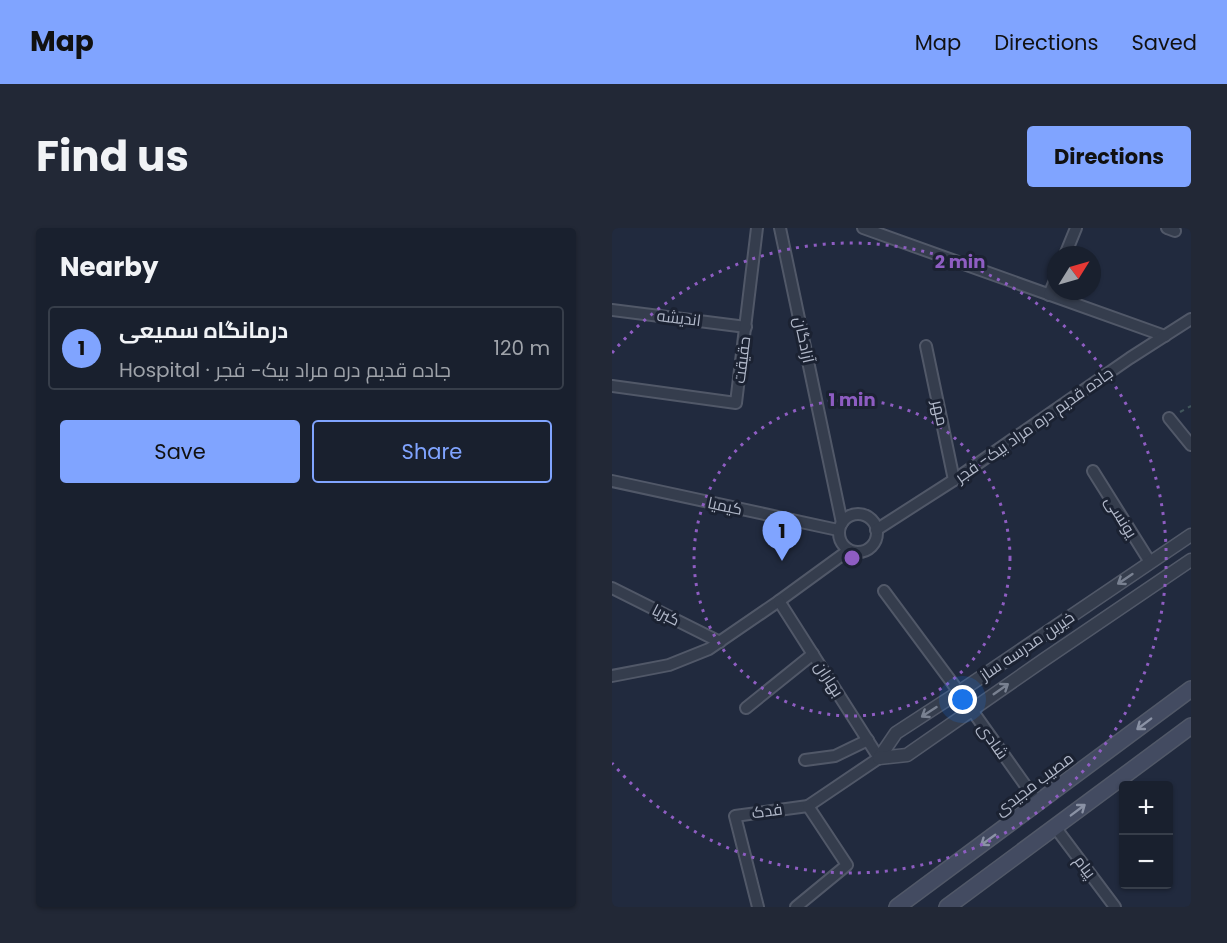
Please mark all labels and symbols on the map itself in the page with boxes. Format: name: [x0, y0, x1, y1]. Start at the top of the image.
north arrow: [1047, 246, 1101, 300]
text: 2 min: [935, 249, 985, 274]
street label: اندیشه: [656, 304, 702, 332]
street label: آزادگان: [788, 315, 820, 366]
street label: حقیقت: [728, 335, 756, 385]
street label: جاده قدیم دره مراد بیک- فجر: [949, 362, 1118, 489]
text: 1 min: [828, 387, 876, 412]
street label: مهر: [926, 397, 954, 428]
street label: کیمیا: [706, 491, 744, 521]
street label: یونسی: [1099, 492, 1143, 543]
pin: 1: [762, 512, 802, 561]
centre of rings: [842, 548, 862, 568]
one-way arrow: [1118, 573, 1134, 585]
street label: کبریا: [648, 598, 684, 632]
street label: خیرین مدرسه ساز: [974, 606, 1079, 687]
street label: بهاران: [809, 656, 849, 702]
one-way arrow: [993, 683, 1009, 695]
your location: [948, 685, 977, 714]
one-way arrow: [921, 706, 938, 718]
street label: شادی: [972, 718, 1014, 764]
one-way arrow: [1137, 718, 1153, 730]
street label: مصیب مجیدی: [990, 747, 1078, 821]
street label: فدک: [750, 797, 784, 825]
one-way arrow: [1070, 804, 1086, 816]
one-way arrow: [980, 834, 996, 846]
street label: پیام: [1069, 851, 1102, 884]

